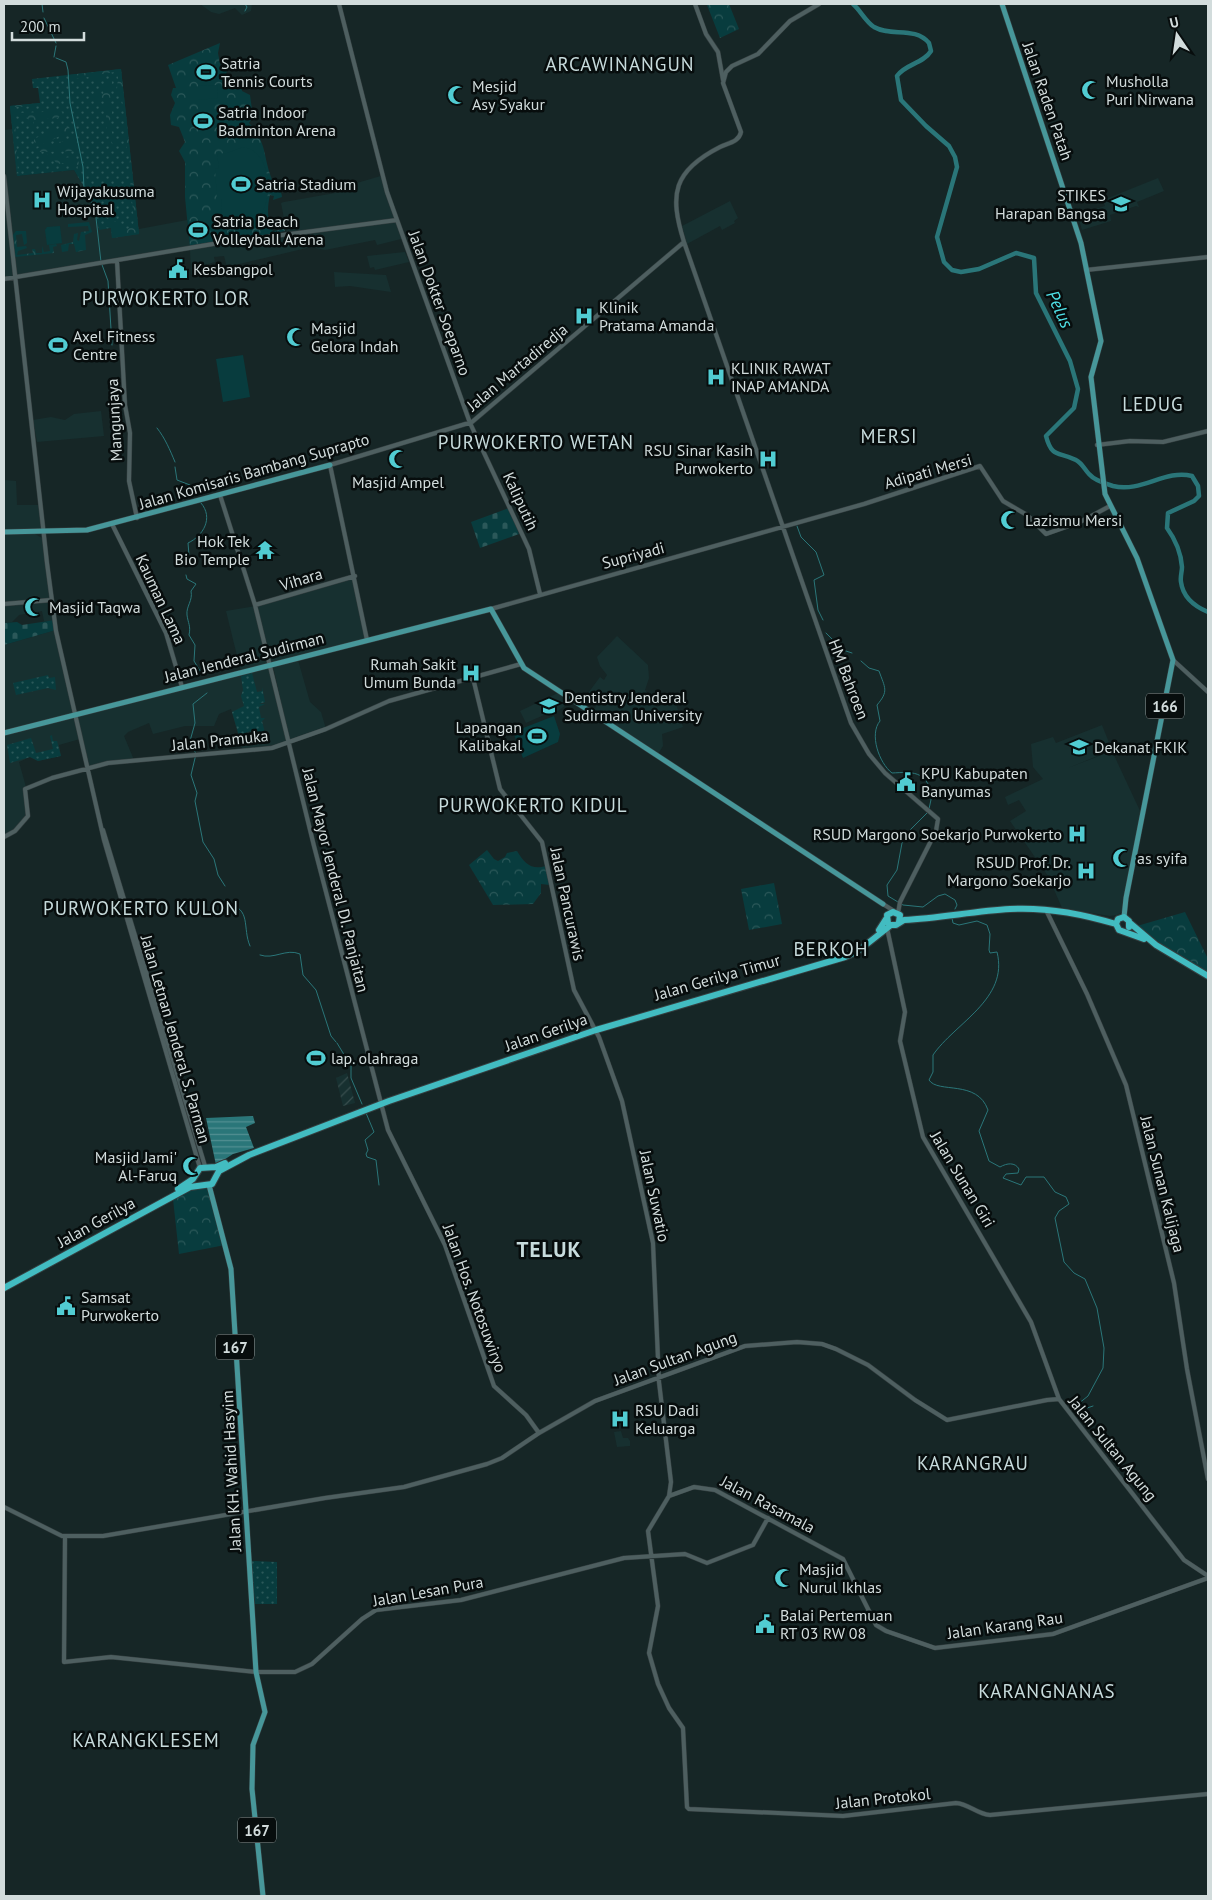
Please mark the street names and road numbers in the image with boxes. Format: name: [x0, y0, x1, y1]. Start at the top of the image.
street label: Jalan Raden Patah: [1018, 38, 1078, 163]
street label: Jalan Dokter Soeparno: [404, 227, 475, 378]
street label: Jalan Martadiredja: [462, 319, 571, 416]
street label: Mangunjaya: [102, 378, 126, 462]
street label: Jalan Komisaris Bambang Suprapto: [136, 429, 371, 514]
street label: Adipati Mersi: [882, 449, 974, 493]
street label: Kaliputih: [499, 469, 543, 533]
street label: Supriyadi: [600, 537, 666, 573]
street label: Kauman Lama: [132, 551, 190, 647]
street label: Vihara: [276, 563, 325, 595]
street label: Jalan Jenderal Sudirman: [161, 627, 326, 687]
street label: HM Bahroen: [825, 636, 873, 722]
road number: 166: [1146, 694, 1184, 718]
street label: Jalan Pramuka: [170, 725, 269, 755]
street label: Jalan Mayor Jenderal DI. Panjaitan: [298, 765, 374, 994]
street label: Jalan Pancurawis: [546, 845, 590, 963]
street label: Jalan Letnan Jenderal S. Parman: [136, 932, 215, 1145]
street label: Jalan Gerilya Timur: [651, 949, 783, 1005]
street label: Jalan Gerilya: [501, 1009, 590, 1056]
street label: Jalan Sunan Kalijaga: [1136, 1113, 1190, 1254]
street label: Jalan Sunan Giri: [926, 1126, 1000, 1231]
street label: Jalan Suwatio: [635, 1147, 674, 1244]
street label: Jalan Gerilya: [53, 1192, 138, 1252]
street label: Jalan Hos. Notosuwiryo: [438, 1220, 511, 1375]
street label: Jalan Sultan Agung: [610, 1326, 739, 1390]
road number: 167: [216, 1334, 254, 1360]
street label: Jalan KH. Wahid Hasyim: [217, 1390, 245, 1553]
street label: Jalan Sultan Agung: [1064, 1391, 1162, 1505]
street label: Jalan Rasamala: [717, 1470, 818, 1537]
street label: Jalan Lesan Pura: [370, 1571, 485, 1611]
street label: Jalan Karang Rau: [945, 1607, 1064, 1643]
street label: Jalan Protokol: [834, 1783, 932, 1813]
road number: 167: [238, 1818, 276, 1842]

